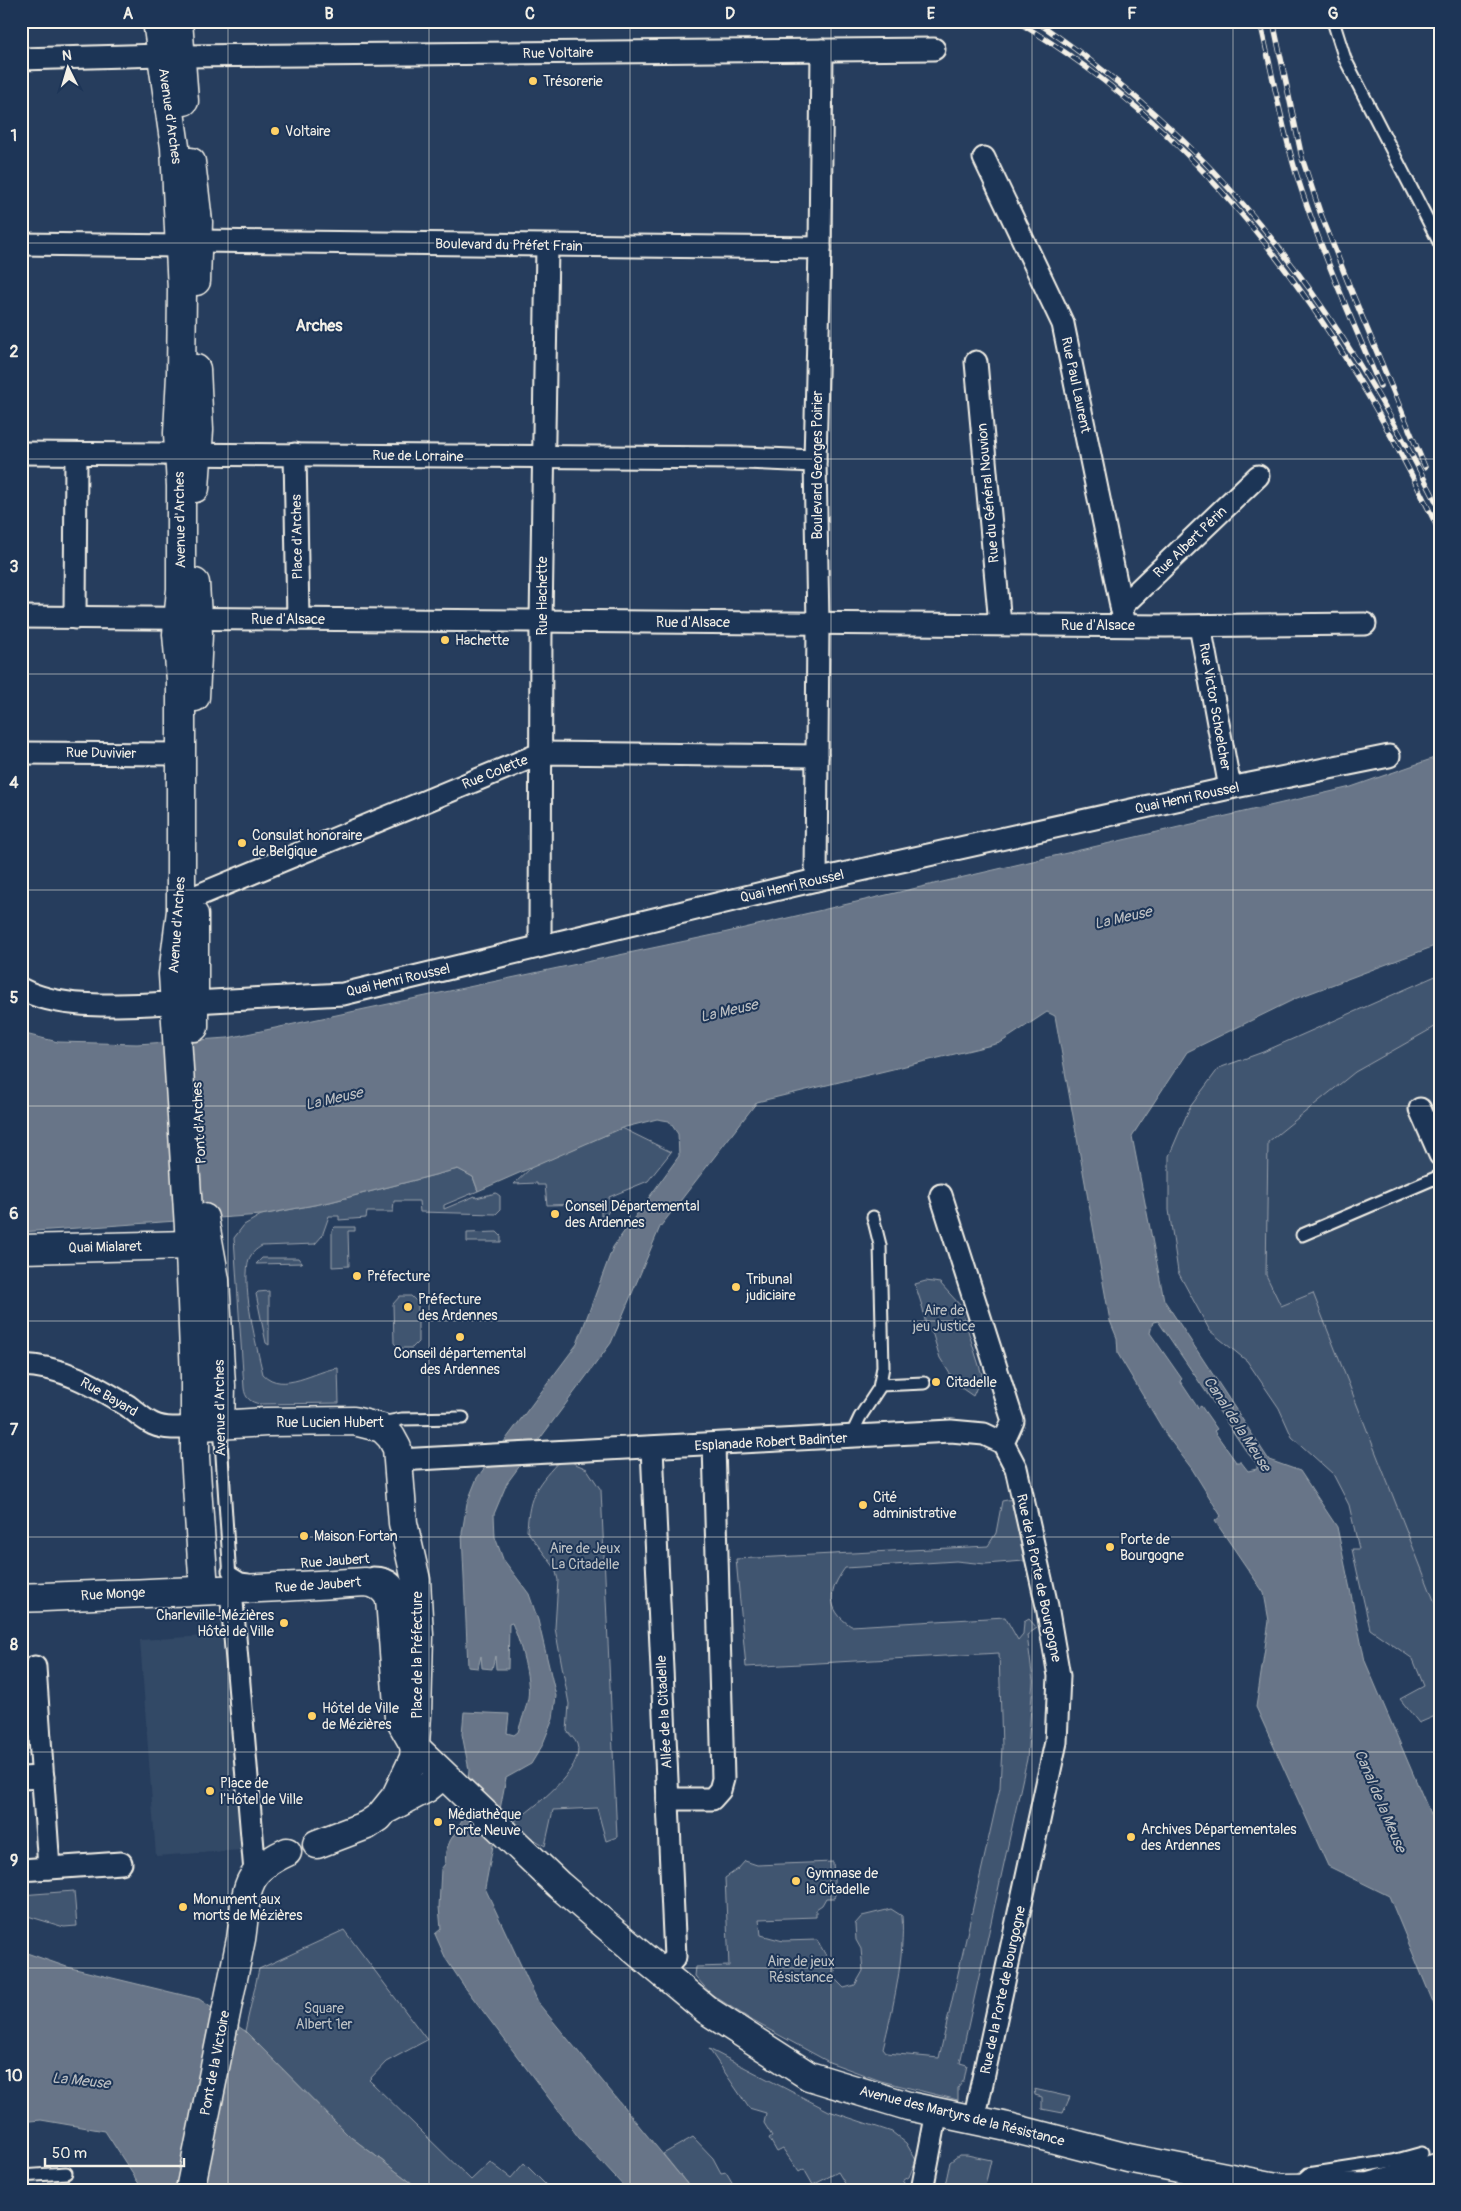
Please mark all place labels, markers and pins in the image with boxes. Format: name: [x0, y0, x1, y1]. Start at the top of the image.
place label: Trésorerie: [543, 73, 603, 90]
marker: Trésorerie: [527, 75, 539, 87]
place label: Voltaire: [285, 123, 331, 140]
marker: Voltaire: [269, 125, 281, 137]
place label: Hachette: [455, 632, 509, 649]
marker: Hachette: [439, 634, 451, 646]
place label: Consulat honoraire de Belgique: [252, 827, 362, 860]
marker: Consulat honoraire de Belgique: [236, 837, 248, 849]
place label: Conseil Départemental des Ardennes: [565, 1198, 700, 1231]
marker: Conseil Départemental des Ardennes: [549, 1208, 561, 1220]
place label: Préfecture: [367, 1268, 430, 1285]
marker: Préfecture: [351, 1270, 363, 1282]
place label: Tribunal judiciaire: [745, 1271, 796, 1304]
marker: Tribunal judiciaire: [730, 1281, 742, 1293]
place label: Préfecture des Ardennes: [418, 1291, 498, 1324]
marker: Préfecture des Ardennes: [402, 1301, 414, 1313]
marker: Conseil départemental des Ardennes: [454, 1331, 466, 1343]
place label: Conseil départemental des Ardennes: [394, 1345, 526, 1378]
place label: Citadelle: [946, 1374, 997, 1391]
marker: Citadelle: [930, 1376, 942, 1388]
place label: Cité administrative: [873, 1489, 956, 1522]
marker: Cité administrative: [857, 1499, 869, 1511]
place label: Maison Fortan: [314, 1528, 398, 1545]
marker: Maison Fortan: [298, 1530, 310, 1542]
place label: Porte de Bourgogne: [1120, 1531, 1184, 1564]
marker: Porte de Bourgogne: [1104, 1541, 1116, 1553]
place label: Charleville-Mézières Hôtel de Ville: [156, 1607, 275, 1640]
marker: Charleville-Mézières Hôtel de Ville: [278, 1617, 290, 1629]
place label: Hôtel de Ville de Mézières: [322, 1700, 399, 1733]
marker: Hôtel de Ville de Mézières: [306, 1710, 318, 1722]
place label: Place de l'Hôtel de Ville: [220, 1775, 303, 1808]
marker: Place de l'Hôtel de Ville: [204, 1785, 216, 1797]
place label: Médiathèque Porte Neuve: [448, 1806, 521, 1839]
marker: Médiathèque Porte Neuve: [432, 1816, 444, 1828]
place label: Archives Départementales des Ardennes: [1141, 1821, 1297, 1854]
marker: Archives Départementales des Ardennes: [1125, 1831, 1137, 1843]
place label: Gymnase de la Citadelle: [806, 1865, 878, 1898]
marker: Gymnase de la Citadelle: [790, 1875, 802, 1887]
place label: Monument aux morts de Mézières: [193, 1891, 303, 1924]
marker: Monument aux morts de Mézières: [177, 1901, 189, 1913]

